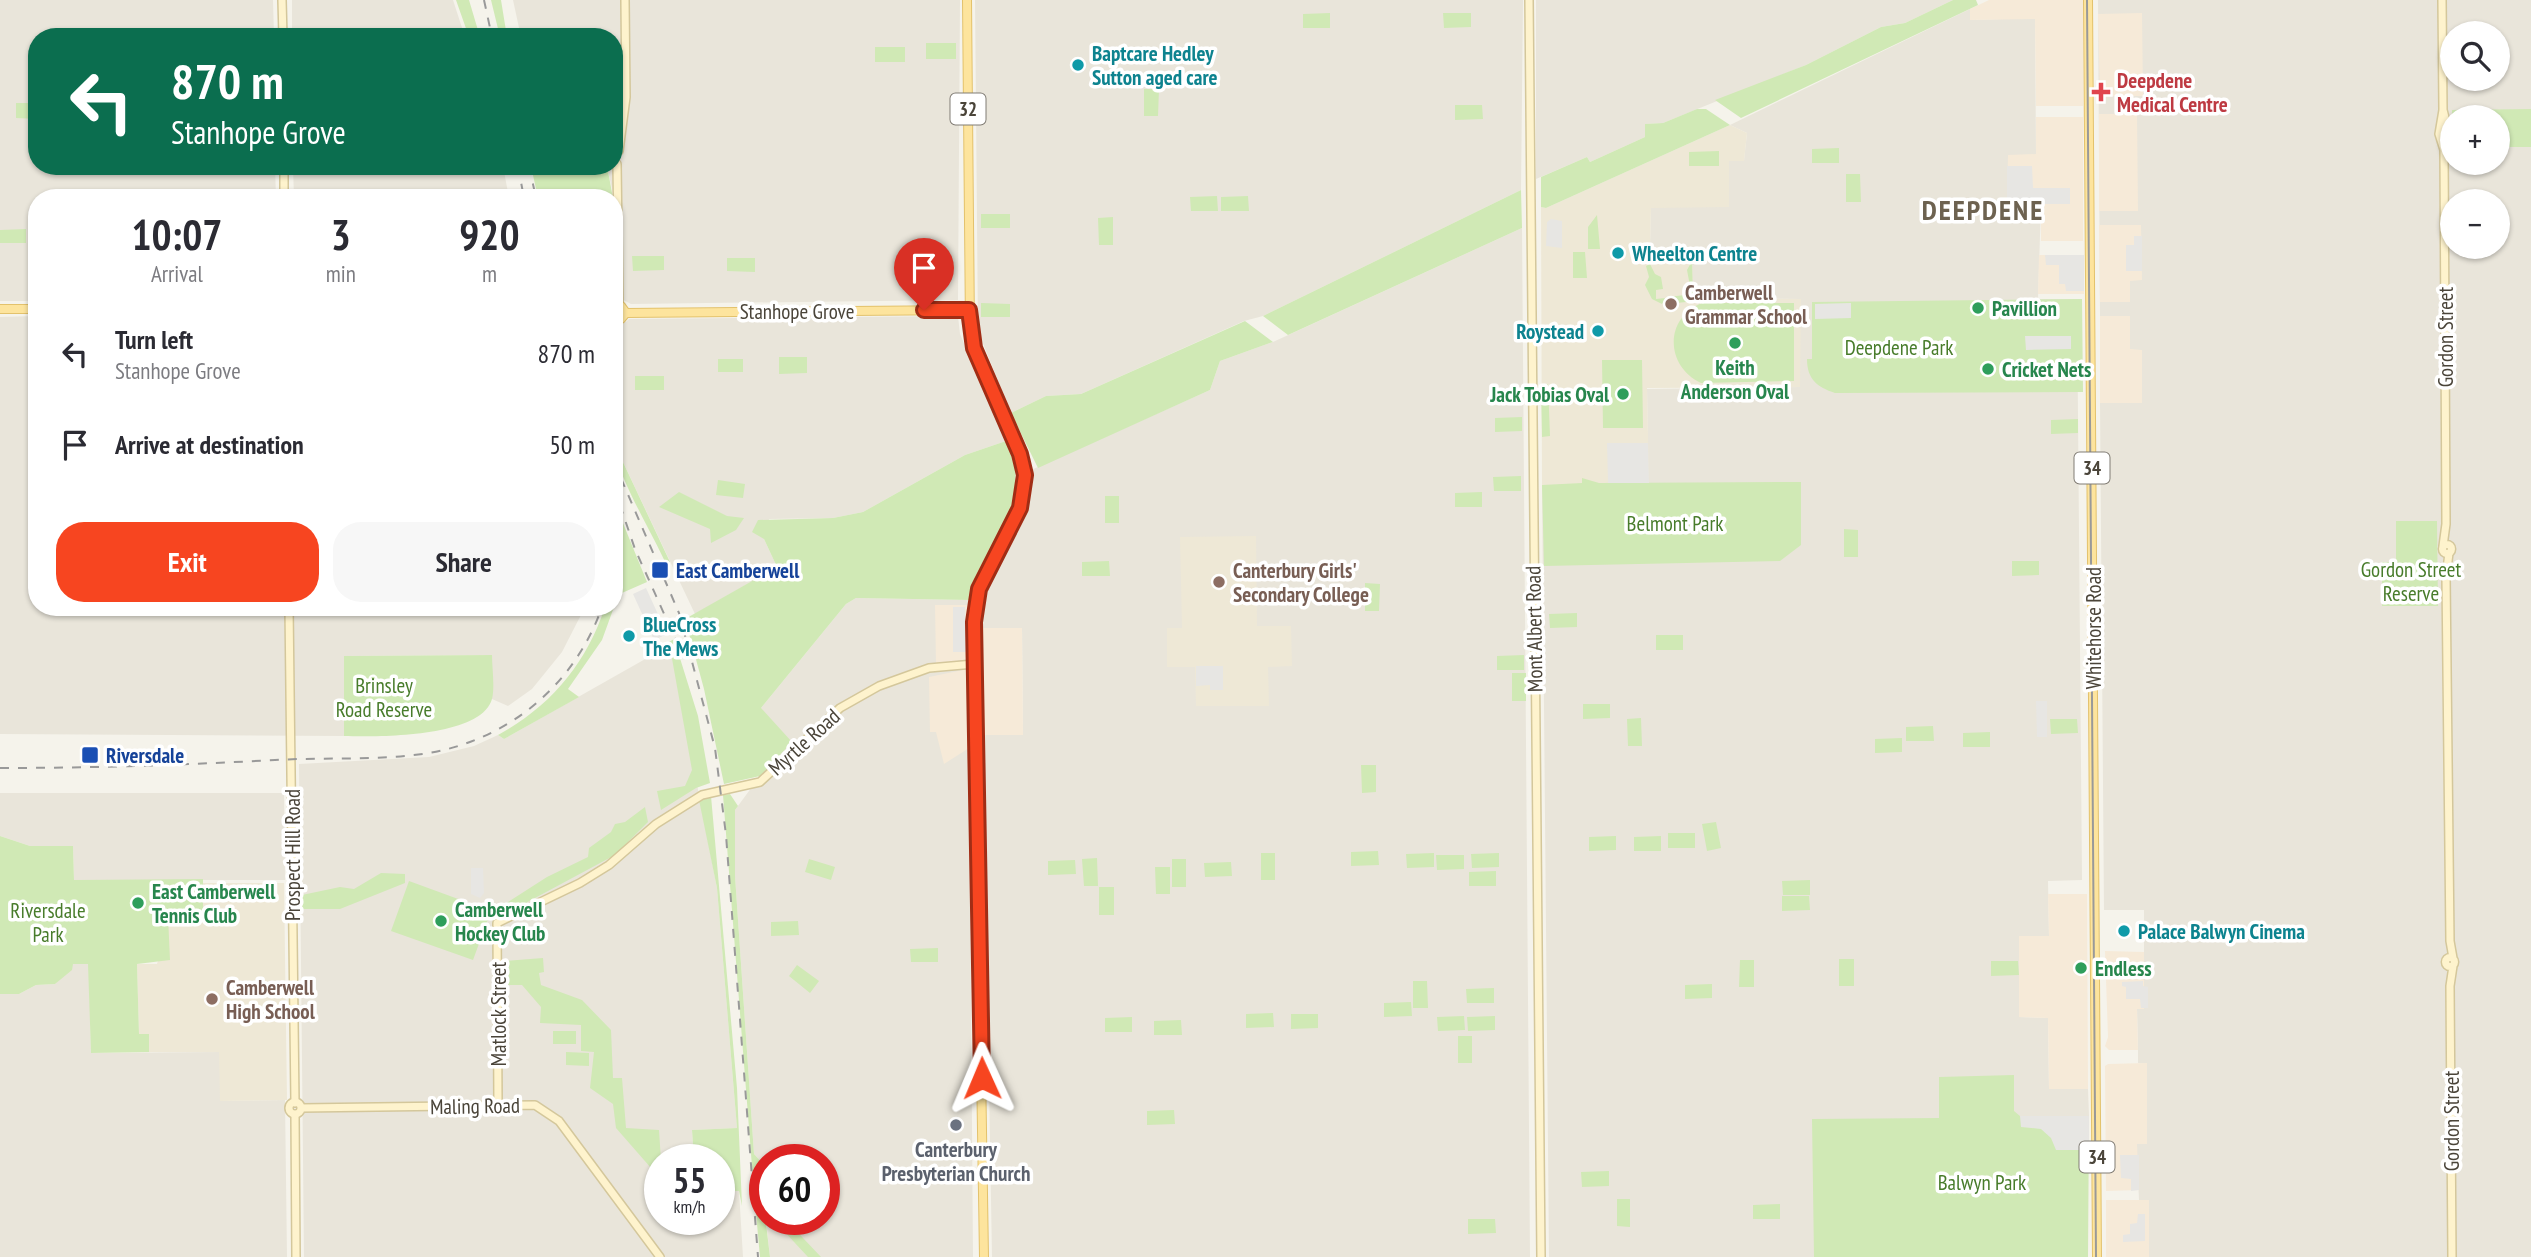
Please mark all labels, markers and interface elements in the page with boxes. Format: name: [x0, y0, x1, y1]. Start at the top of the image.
map controls: [2440, 21, 2510, 259]
button: search: [2440, 21, 2510, 91]
place label: Baptcare Hedley Sutton aged care: [1092, 40, 1218, 91]
text: 870 m: [171, 49, 284, 113]
icon: left: [56, 56, 147, 147]
marker: Baptcare Hedley Sutton aged care: [1070, 57, 1086, 73]
place label: Deepdene Medical Centre: [2117, 67, 2228, 118]
marker: Deepdene Medical Centre: [2091, 82, 2111, 102]
road number: 32: [950, 94, 986, 124]
button: +: [2440, 105, 2510, 175]
text: Stanhope Grove: [171, 111, 346, 153]
button: −: [2440, 189, 2510, 259]
district label: DEEPDENE: [1922, 191, 2044, 228]
text: 10:07: [131, 207, 222, 262]
text: 3: [331, 207, 351, 262]
text: 920: [459, 207, 520, 262]
pin: [894, 238, 954, 310]
place label: Wheelton Centre: [1631, 240, 1757, 267]
marker: Wheelton Centre: [1610, 245, 1626, 261]
icon: arrive: [905, 249, 943, 287]
text: Arrival: [151, 259, 203, 288]
text: min: [326, 259, 356, 288]
text: m: [482, 259, 497, 288]
place label: Camberwell Grammar School: [1685, 279, 1808, 330]
street label: Gordon Street: [2432, 287, 2459, 387]
place label: Pavillion: [1992, 295, 2057, 322]
marker: Camberwell Grammar School: [1663, 296, 1679, 312]
street label: Stanhope Grove: [740, 298, 854, 325]
marker: Pavillion: [1970, 300, 1986, 316]
place label: Roystead: [1516, 318, 1584, 345]
text: Turn left: [115, 323, 193, 356]
marker: Roystead: [1590, 323, 1606, 339]
park label: Deepdene Park: [1845, 334, 1953, 361]
icon: left: [56, 335, 94, 373]
marker: Keith Anderson Oval: [1727, 335, 1743, 351]
text: 870 m: [537, 337, 595, 370]
place label: Keith Anderson Oval: [1680, 354, 1790, 405]
text: Stanhope Grove: [115, 356, 241, 385]
place label: Cricket Nets: [2002, 356, 2091, 383]
marker: Cricket Nets: [1980, 361, 1996, 377]
place label: Jack Tobias Oval: [1489, 381, 1610, 408]
marker: Jack Tobias Oval: [1615, 386, 1631, 402]
icon: arrive: [56, 426, 94, 464]
text: Arrive at destination: [115, 428, 304, 461]
text: 50 m: [549, 428, 595, 461]
road number: 34: [2074, 453, 2110, 484]
park label: Belmont Park: [1627, 510, 1723, 537]
button: Exit: [56, 522, 319, 602]
button: Share: [333, 522, 595, 602]
park label: Gordon Street Reserve: [2361, 556, 2461, 607]
place label: East Camberwell: [676, 557, 800, 584]
place label: Canterbury Girls' Secondary College: [1233, 557, 1369, 608]
marker: East Camberwell: [650, 560, 670, 580]
street label: Mont Albert Road: [1519, 566, 1549, 692]
street label: Whitehorse Road: [2080, 567, 2107, 689]
marker: Canterbury Girls' Secondary College: [1211, 574, 1227, 590]
place label: BlueCross The Mews: [643, 611, 718, 662]
marker: BlueCross The Mews: [621, 628, 637, 644]
park label: Brinsley Road Reserve: [336, 672, 432, 723]
street label: Myrtle Road: [763, 703, 845, 781]
place label: Riversdale: [106, 742, 184, 769]
marker: Riversdale: [80, 745, 100, 765]
street label: Prospect Hill Road: [279, 789, 306, 921]
place label: East Camberwell Tennis Club: [152, 878, 276, 929]
marker: East Camberwell Tennis Club: [130, 895, 146, 911]
place label: Camberwell Hockey Club: [455, 896, 545, 947]
park label: Riversdale Park: [10, 897, 86, 948]
marker: Camberwell Hockey Club: [433, 913, 449, 929]
place label: Palace Balwyn Cinema: [2138, 918, 2305, 945]
marker: Palace Balwyn Cinema: [2116, 923, 2132, 939]
place label: Endless: [2095, 955, 2152, 982]
marker: Endless: [2073, 960, 2089, 976]
street label: Matlock Street: [485, 961, 512, 1066]
place label: Camberwell High School: [226, 974, 316, 1025]
marker: Camberwell High School: [204, 991, 220, 1007]
position arrow: [945, 1041, 1019, 1115]
street label: Gordon Street: [2438, 1071, 2465, 1171]
street label: Maling Road: [430, 1092, 520, 1120]
marker: Canterbury Presbyterian Church: [948, 1117, 964, 1133]
place label: Canterbury Presbyterian Church: [882, 1136, 1030, 1187]
road number: 34: [2080, 1142, 2114, 1172]
speed limit sign: 60: [749, 1144, 840, 1235]
text: 55: [673, 1157, 706, 1203]
park label: Balwyn Park: [1938, 1169, 2026, 1196]
text: km/h: [674, 1195, 705, 1218]

